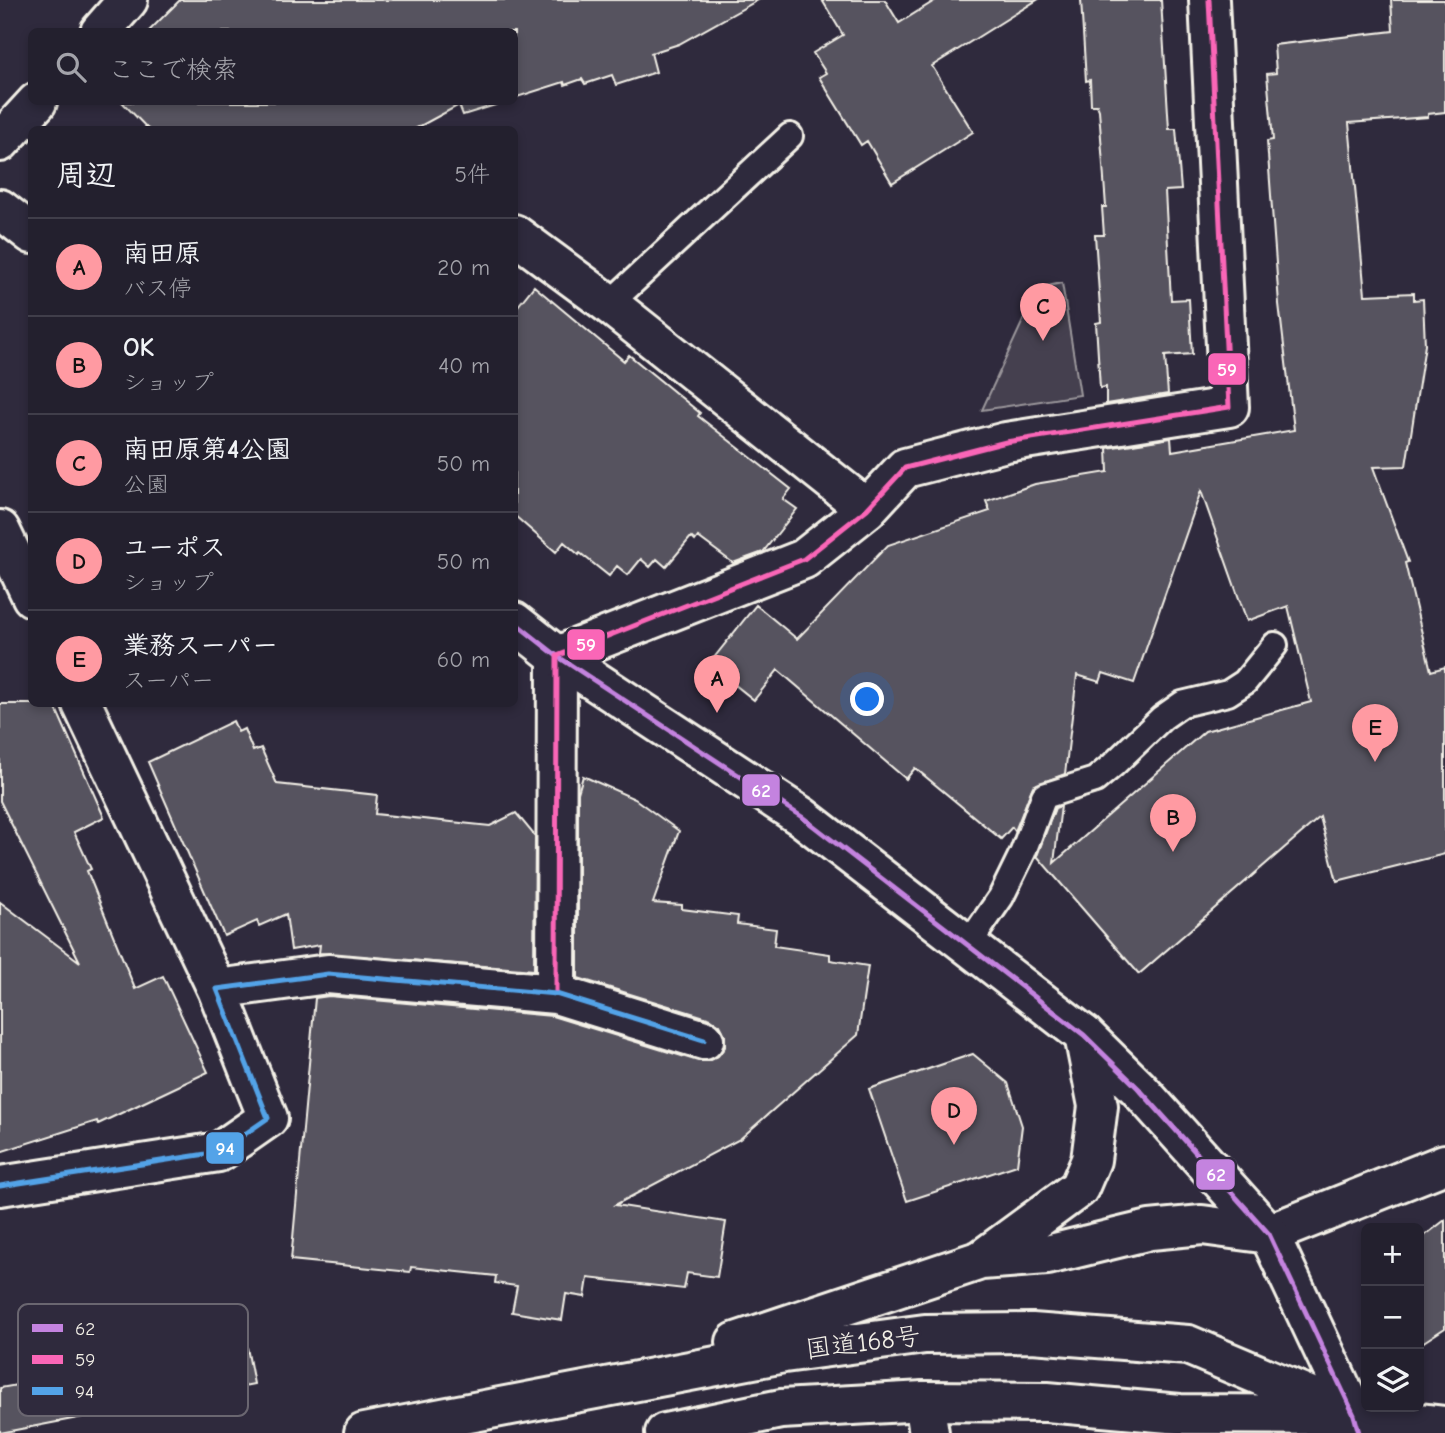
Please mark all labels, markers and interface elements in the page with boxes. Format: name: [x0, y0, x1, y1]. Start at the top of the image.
search box: [28, 28, 518, 105]
icon: search: [52, 48, 90, 86]
text: ここで検索: [108, 55, 238, 85]
text: 周辺: [56, 158, 116, 193]
text: 5件: [455, 161, 490, 188]
text: 南田原: [123, 239, 201, 269]
text: A: [73, 254, 85, 281]
text: 20 m: [437, 254, 490, 281]
text: バス停: [123, 275, 192, 302]
pin: C: [1020, 283, 1066, 341]
text: OK: [123, 333, 154, 363]
text: B: [72, 352, 86, 379]
text: 40 m: [438, 352, 490, 379]
line badge: 59: [1207, 352, 1247, 386]
text: 59: [1217, 359, 1237, 381]
text: ショップ: [123, 369, 214, 396]
text: 南田原第4公園: [123, 435, 291, 465]
text: C: [72, 450, 86, 477]
text: 50 m: [437, 450, 490, 477]
text: 公園: [123, 471, 169, 498]
text: ユーポス: [123, 533, 226, 563]
text: D: [72, 548, 86, 575]
text: 50 m: [437, 548, 490, 575]
text: ショップ: [123, 569, 214, 596]
line badge: 59: [566, 628, 606, 661]
text: 業務スーパー: [123, 631, 278, 661]
text: 59: [576, 634, 596, 656]
text: E: [72, 646, 86, 673]
text: 60 m: [437, 646, 490, 673]
pin: A: [694, 655, 740, 713]
text: スーパー: [123, 667, 214, 694]
your location: [850, 682, 884, 716]
pin: E: [1352, 704, 1398, 762]
line badge: 62: [741, 773, 781, 807]
text: 62: [751, 780, 771, 802]
pin: B: [1150, 794, 1196, 852]
pin: D: [931, 1087, 977, 1145]
line badge: 94: [205, 1131, 245, 1165]
text: 94: [216, 1138, 235, 1160]
line badge: 62: [1195, 1158, 1236, 1191]
text: 62: [1206, 1164, 1226, 1186]
map controls: [1361, 1223, 1424, 1412]
button: +: [1361, 1223, 1424, 1286]
button: −: [1361, 1286, 1424, 1349]
legend: [18, 1304, 248, 1416]
text: 62: [75, 1318, 95, 1340]
street label: 国道168号: [804, 1321, 922, 1365]
text: 59: [75, 1349, 95, 1371]
button: layers: [1361, 1349, 1424, 1412]
text: 94: [75, 1381, 94, 1403]

